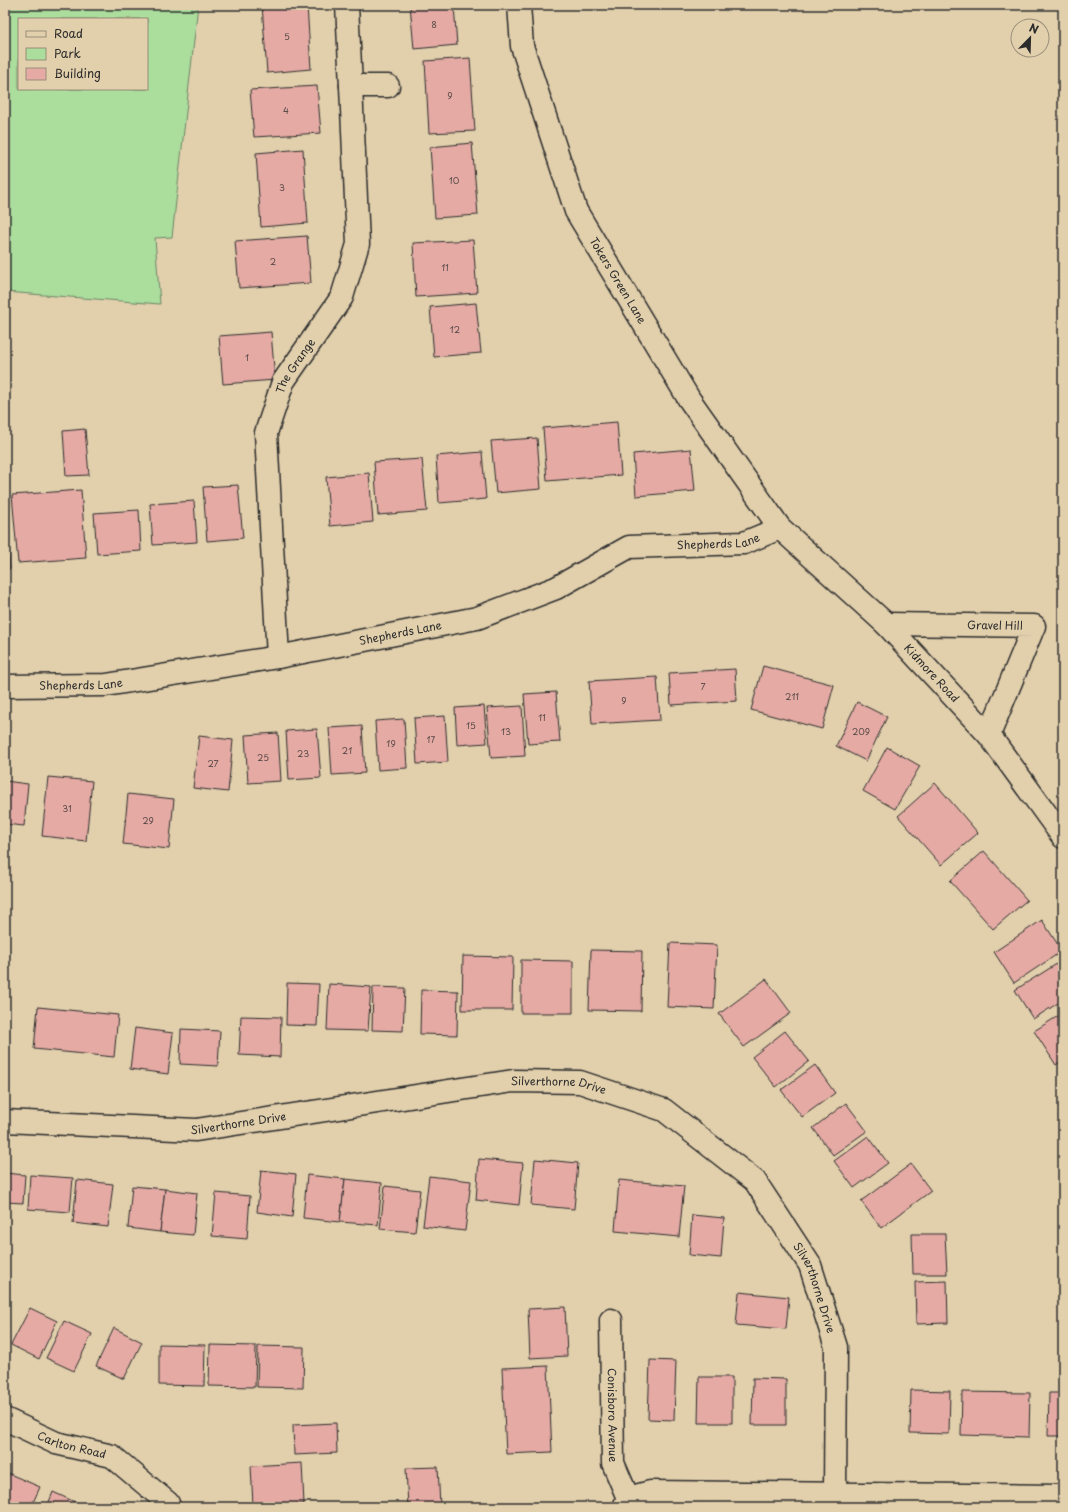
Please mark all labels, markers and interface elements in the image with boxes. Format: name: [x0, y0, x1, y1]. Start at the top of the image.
house number: 8: [431, 17, 437, 31]
legend: [18, 18, 148, 90]
north arrow: [1010, 18, 1050, 58]
text: N: [1027, 19, 1042, 38]
text: Road: [54, 24, 83, 42]
house number: 5: [284, 29, 290, 43]
text: Park: [54, 44, 81, 62]
text: Building: [54, 64, 101, 82]
house number: 9: [447, 88, 453, 102]
house number: 4: [283, 103, 289, 117]
house number: 10: [449, 173, 460, 187]
house number: 3: [279, 180, 285, 194]
street label: Tokers Green Lane: [586, 234, 651, 327]
house number: 2: [270, 254, 276, 268]
house number: 11: [441, 260, 449, 274]
house number: 12: [450, 322, 460, 336]
street label: The Grange: [271, 335, 319, 395]
house number: 1: [245, 350, 249, 364]
street label: Shepherds Lane: [677, 528, 762, 553]
street label: Shepherds Lane: [358, 616, 443, 649]
street label: Gravel Hill: [967, 616, 1023, 634]
street label: Kidmore Road: [900, 640, 964, 706]
street label: Shepherds Lane: [39, 673, 124, 694]
house number: 7: [700, 679, 706, 693]
house number: 211: [785, 689, 799, 703]
house number: 9: [621, 693, 627, 707]
house number: 11: [538, 710, 546, 724]
house number: 15: [466, 718, 476, 732]
house number: 13: [501, 724, 511, 738]
house number: 209: [852, 724, 870, 738]
house number: 17: [427, 732, 436, 746]
house number: 19: [386, 736, 396, 750]
house number: 21: [342, 743, 352, 757]
house number: 23: [297, 746, 309, 760]
house number: 25: [257, 750, 269, 764]
house number: 27: [207, 756, 219, 770]
house number: 31: [62, 801, 72, 815]
house number: 29: [142, 813, 154, 827]
street label: Silverthorne Drive: [511, 1072, 609, 1098]
street label: Silverthorne Drive: [190, 1107, 287, 1138]
street label: Silverthorne Drive: [789, 1239, 840, 1335]
street label: Conisboro Avenue: [604, 1368, 622, 1462]
street label: Carlton Road: [35, 1426, 108, 1462]

